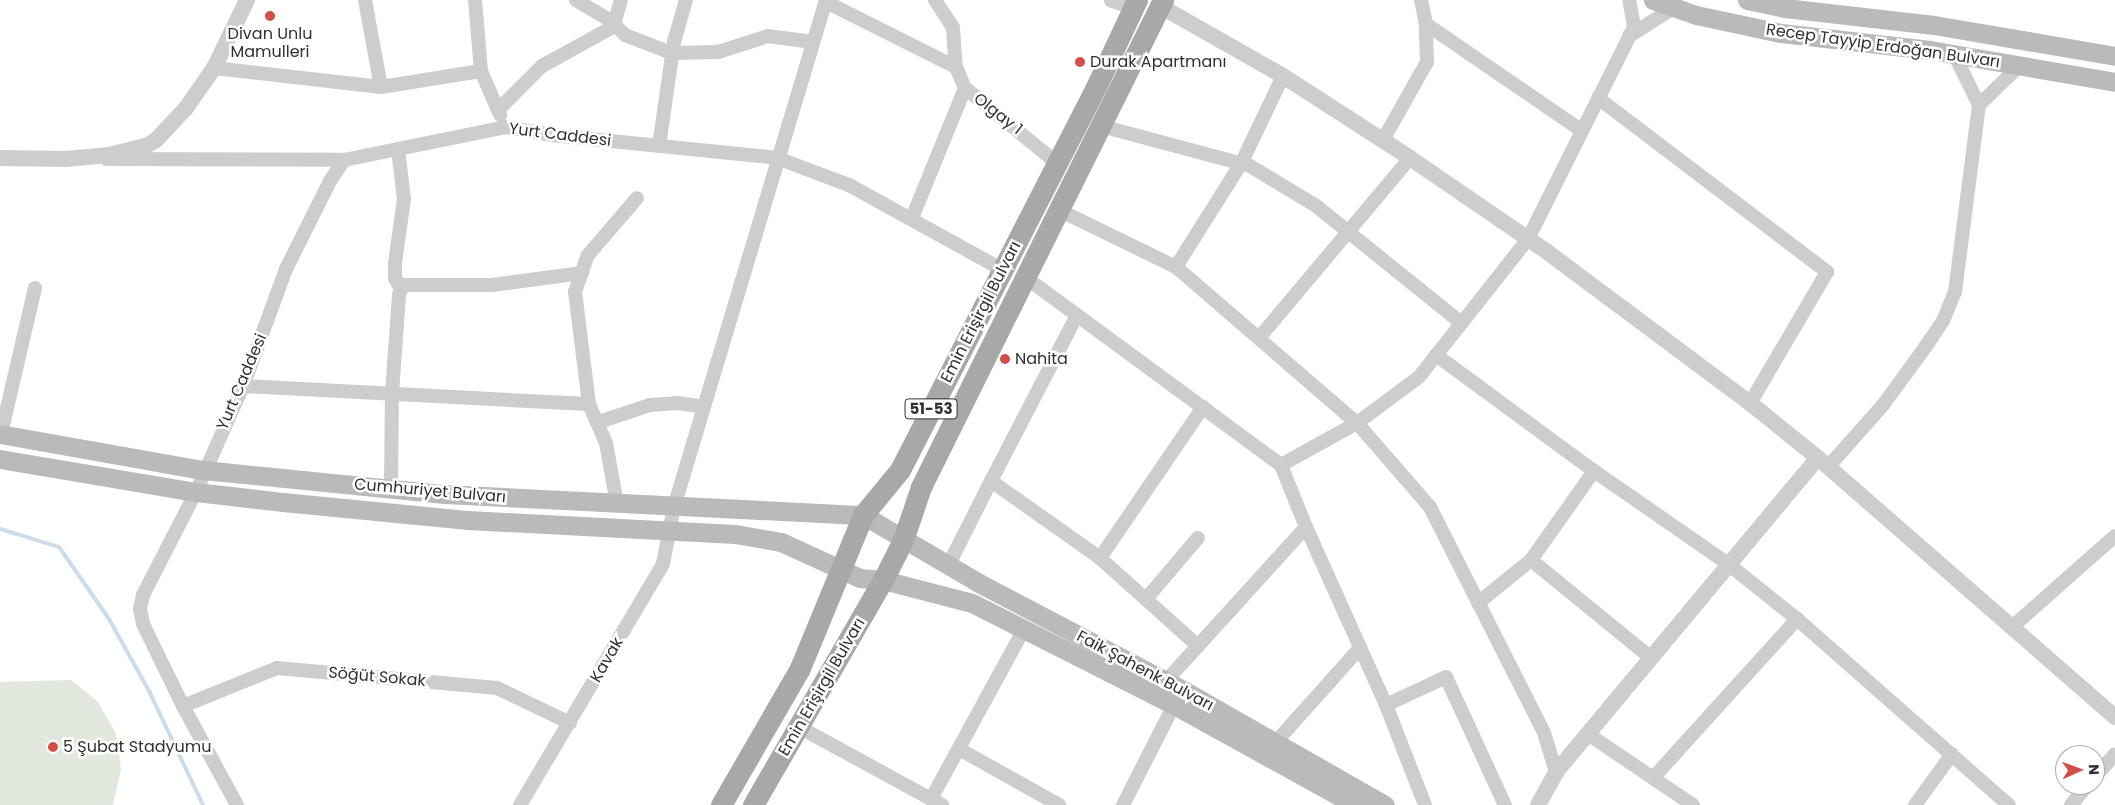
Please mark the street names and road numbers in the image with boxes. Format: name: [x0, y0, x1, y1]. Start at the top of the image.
street label: Recep Tayyip Erdoğan Bulvarı: [1765, 20, 2001, 72]
street label: Olgay 1: [970, 89, 1026, 139]
street label: Yurt Caddesi: [508, 119, 612, 151]
street label: Emin Erişirgil Bulvarı: [937, 238, 1025, 386]
street label: Yurt Caddesi: [213, 331, 271, 433]
road number: 51-53: [904, 396, 958, 422]
street label: Cumhuriyet Bulvarı: [353, 475, 507, 507]
street label: Emin Erişirgil Bulvarı: [775, 615, 869, 759]
street label: Faik Şahenk Bulvarı: [1073, 627, 1217, 715]
street label: Kavak: [587, 634, 627, 686]
street label: Söğüt Sokak: [327, 663, 427, 691]

